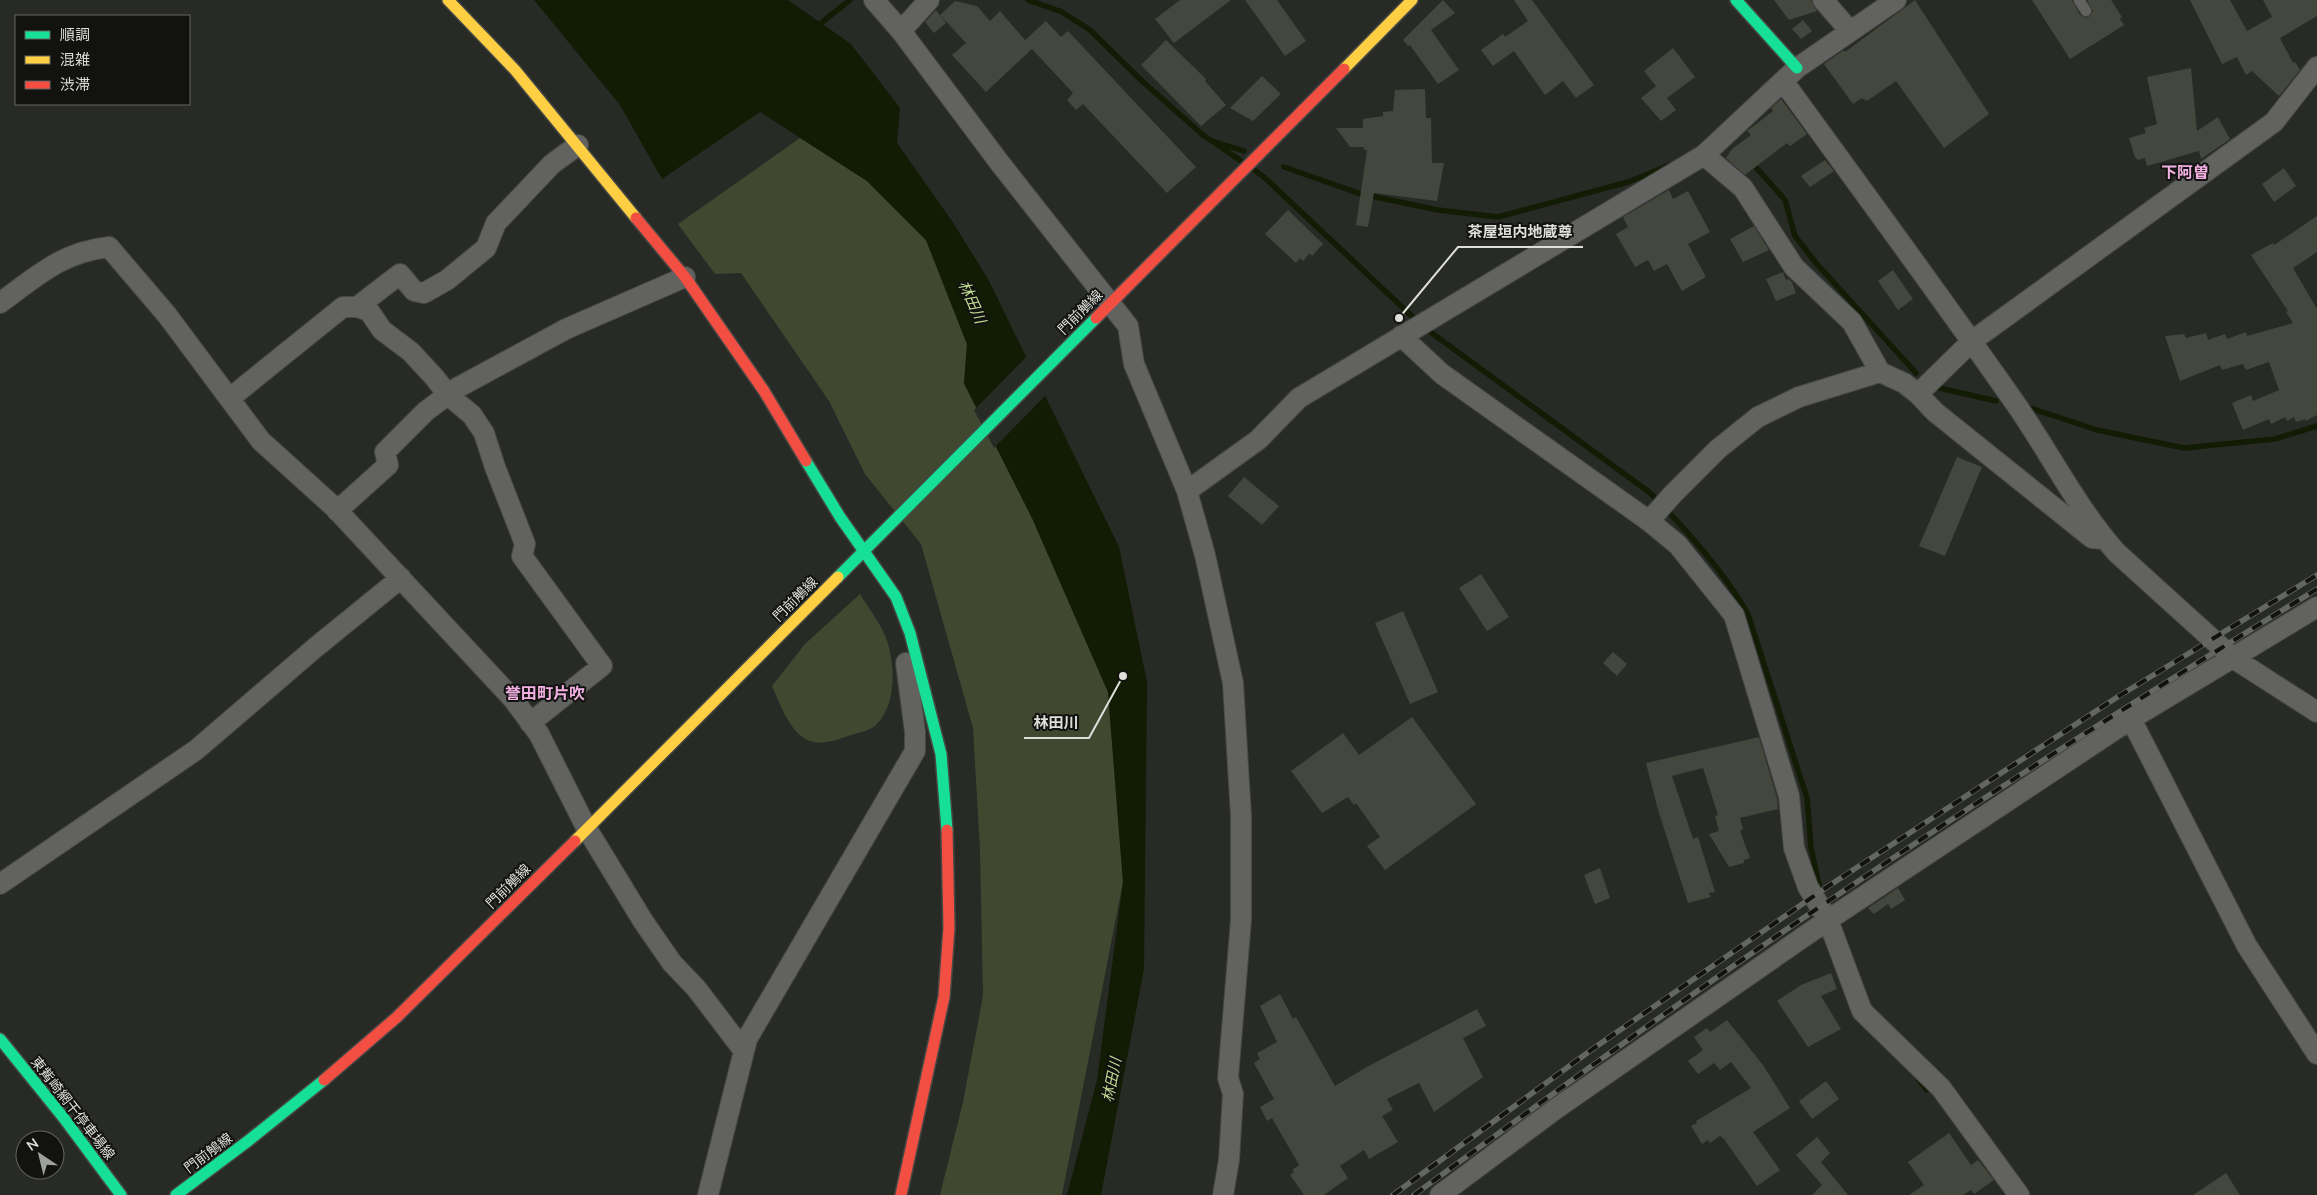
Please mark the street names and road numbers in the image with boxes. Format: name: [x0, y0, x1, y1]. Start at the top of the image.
street label: 門前鵤線: [1054, 286, 1106, 338]
street label: 門前鵤線: [769, 573, 821, 625]
street label: 門前鵤線: [482, 860, 534, 912]
street label: 東觜崎網干停車場線: [27, 1053, 119, 1163]
street label: 門前鵤線: [180, 1129, 236, 1177]

